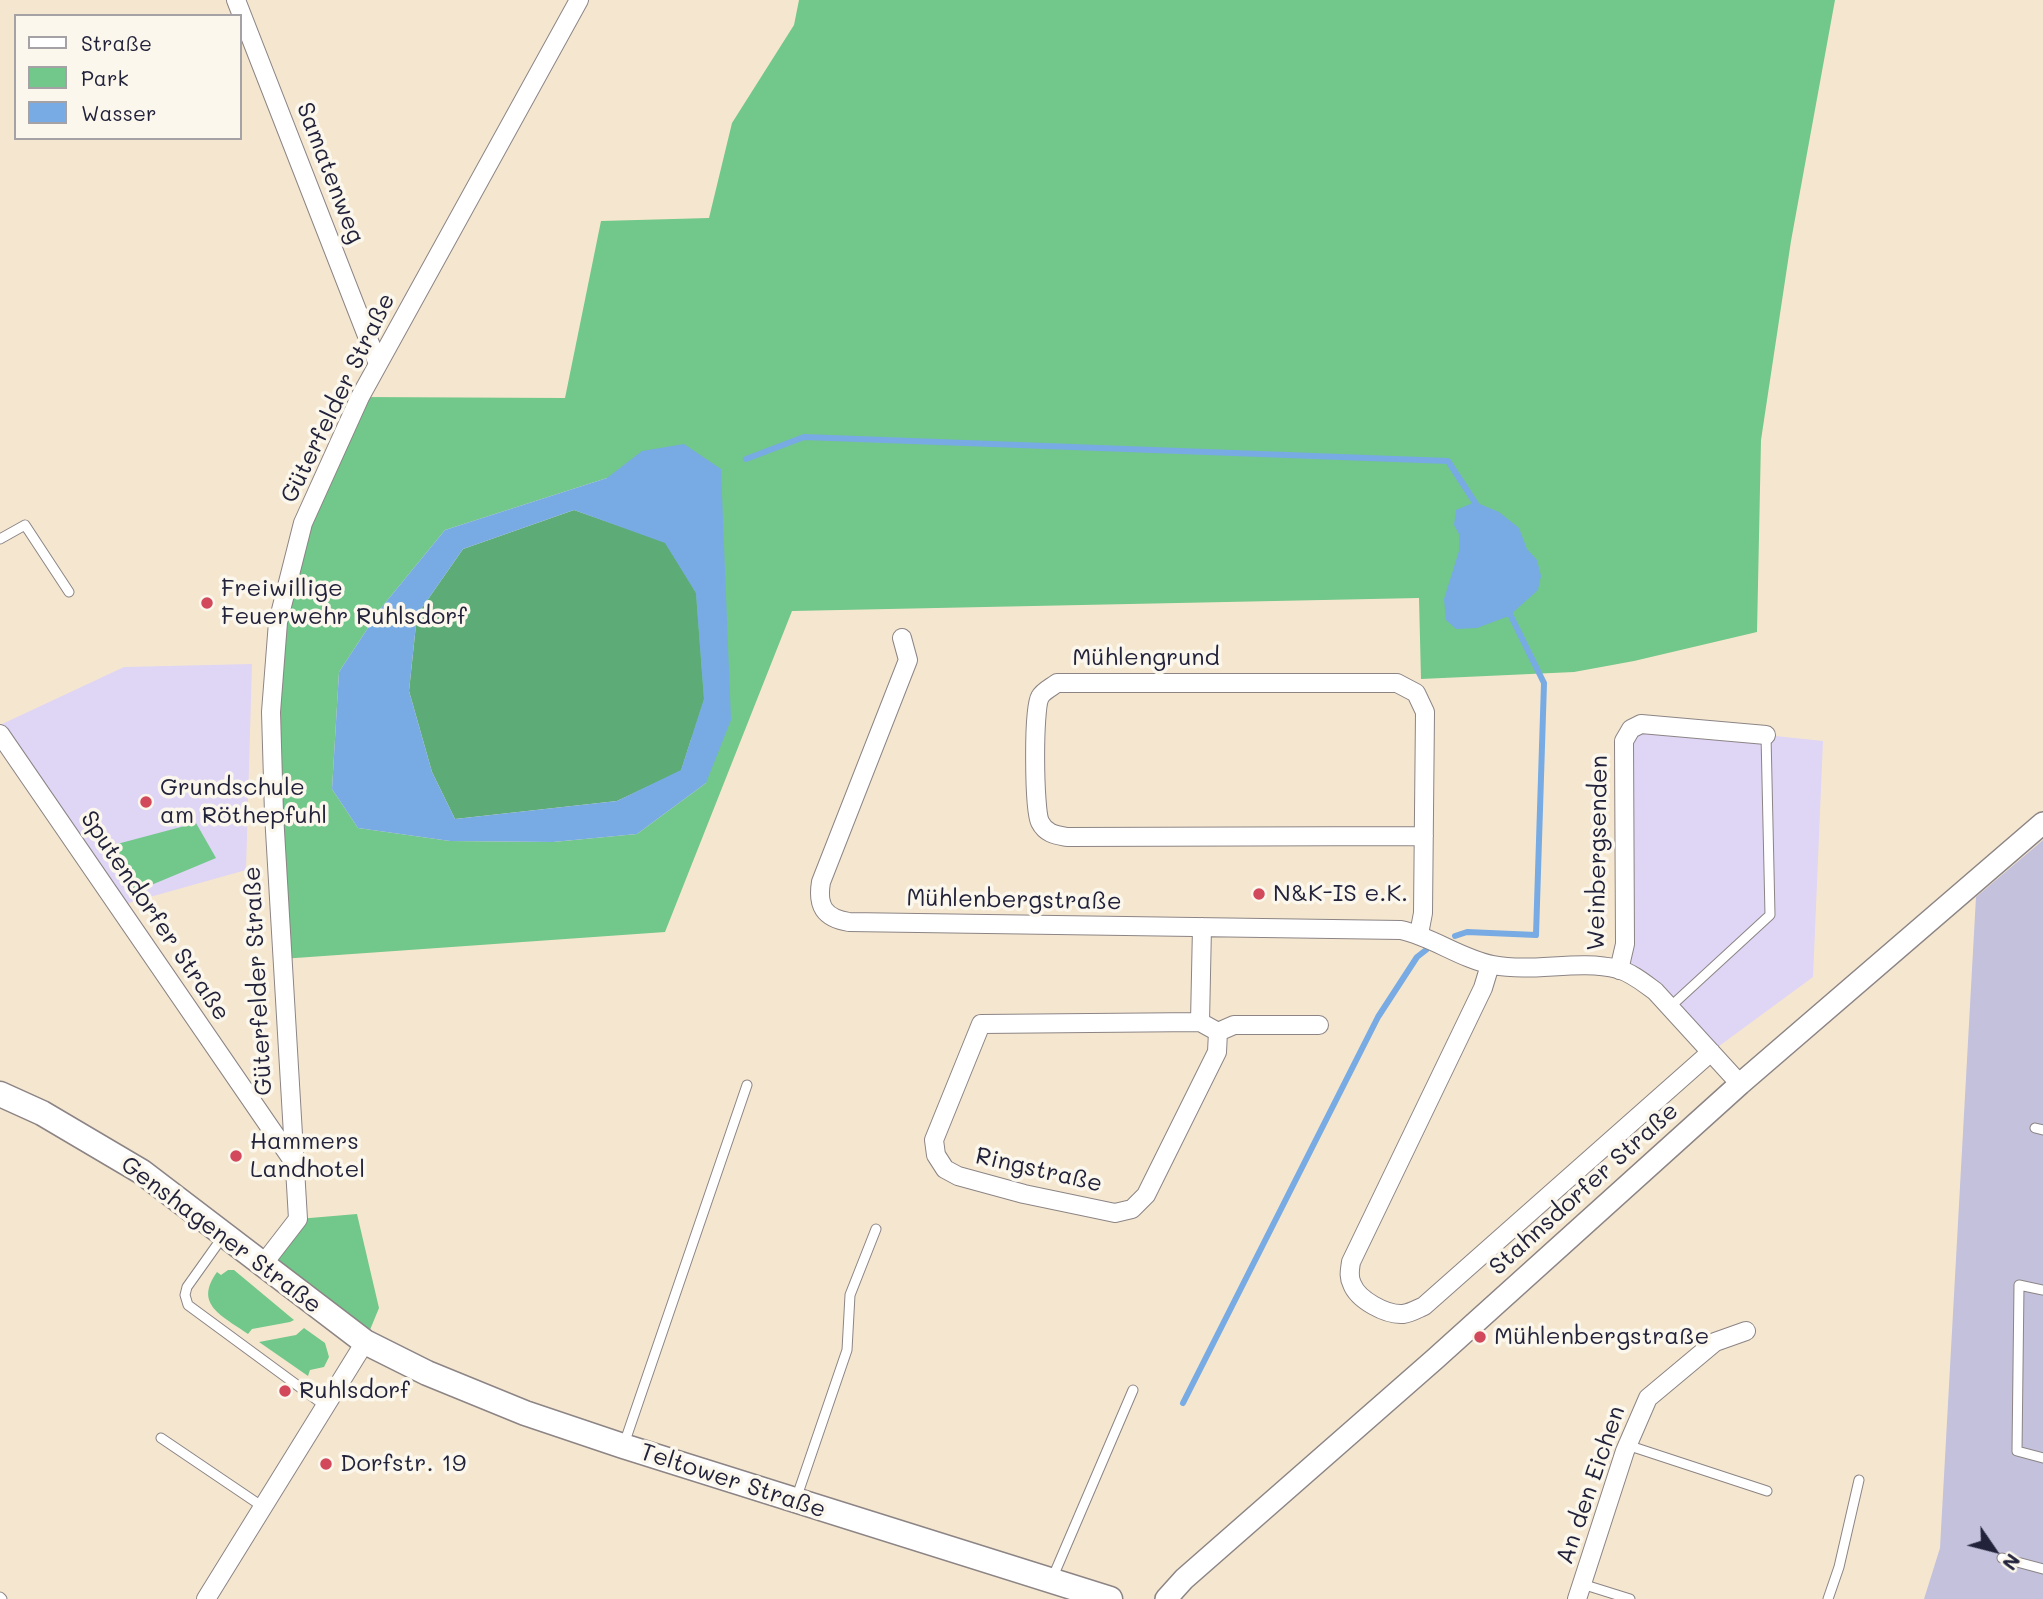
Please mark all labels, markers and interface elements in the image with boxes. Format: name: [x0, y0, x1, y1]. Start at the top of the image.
legend: [14, 14, 242, 140]
text: Straße: [81, 29, 152, 56]
text: Park: [81, 64, 129, 91]
street label: Samatenweg: [290, 98, 370, 248]
text: Wasser: [81, 99, 156, 126]
street label: Güterfelder Straße: [275, 289, 401, 507]
place label: Freiwillige Feuerwehr Ruhlsdorf: [221, 575, 467, 631]
marker: Freiwillige Feuerwehr Ruhlsdorf: [199, 595, 215, 611]
street label: Mühlengrund: [1072, 644, 1220, 672]
street label: Weinbergsenden: [1582, 755, 1614, 951]
place label: Grundschule am Röthepfuhl: [160, 774, 327, 830]
marker: Grundschule am Röthepfuhl: [138, 794, 154, 810]
street label: Sputendorfer Straße: [74, 806, 236, 1026]
street label: Güterfelder Straße: [238, 866, 278, 1096]
place label: N&K-IS e.K.: [1273, 880, 1408, 908]
street label: Mühlenbergstraße: [906, 884, 1122, 916]
marker: N&K-IS e.K.: [1251, 886, 1267, 902]
street label: Stahnsdorfer Straße: [1484, 1097, 1684, 1281]
place label: Hammers Landhotel: [250, 1128, 365, 1184]
street label: Ringstraße: [973, 1141, 1105, 1199]
marker: Hammers Landhotel: [228, 1148, 244, 1164]
street label: Genshagener Straße: [115, 1150, 327, 1320]
place label: Mühlenbergstraße: [1494, 1323, 1709, 1351]
marker: Mühlenbergstraße: [1472, 1329, 1488, 1345]
place label: Ruhlsdorf: [299, 1377, 410, 1405]
marker: Ruhlsdorf: [277, 1383, 293, 1399]
street label: An den Eichen: [1550, 1402, 1632, 1568]
street label: Teltower Straße: [637, 1437, 829, 1525]
place label: Dorfstr. 19: [340, 1450, 466, 1478]
marker: Dorfstr. 19: [318, 1456, 334, 1472]
north arrow: [1959, 1515, 2029, 1585]
text: N: [1997, 1549, 2026, 1575]

